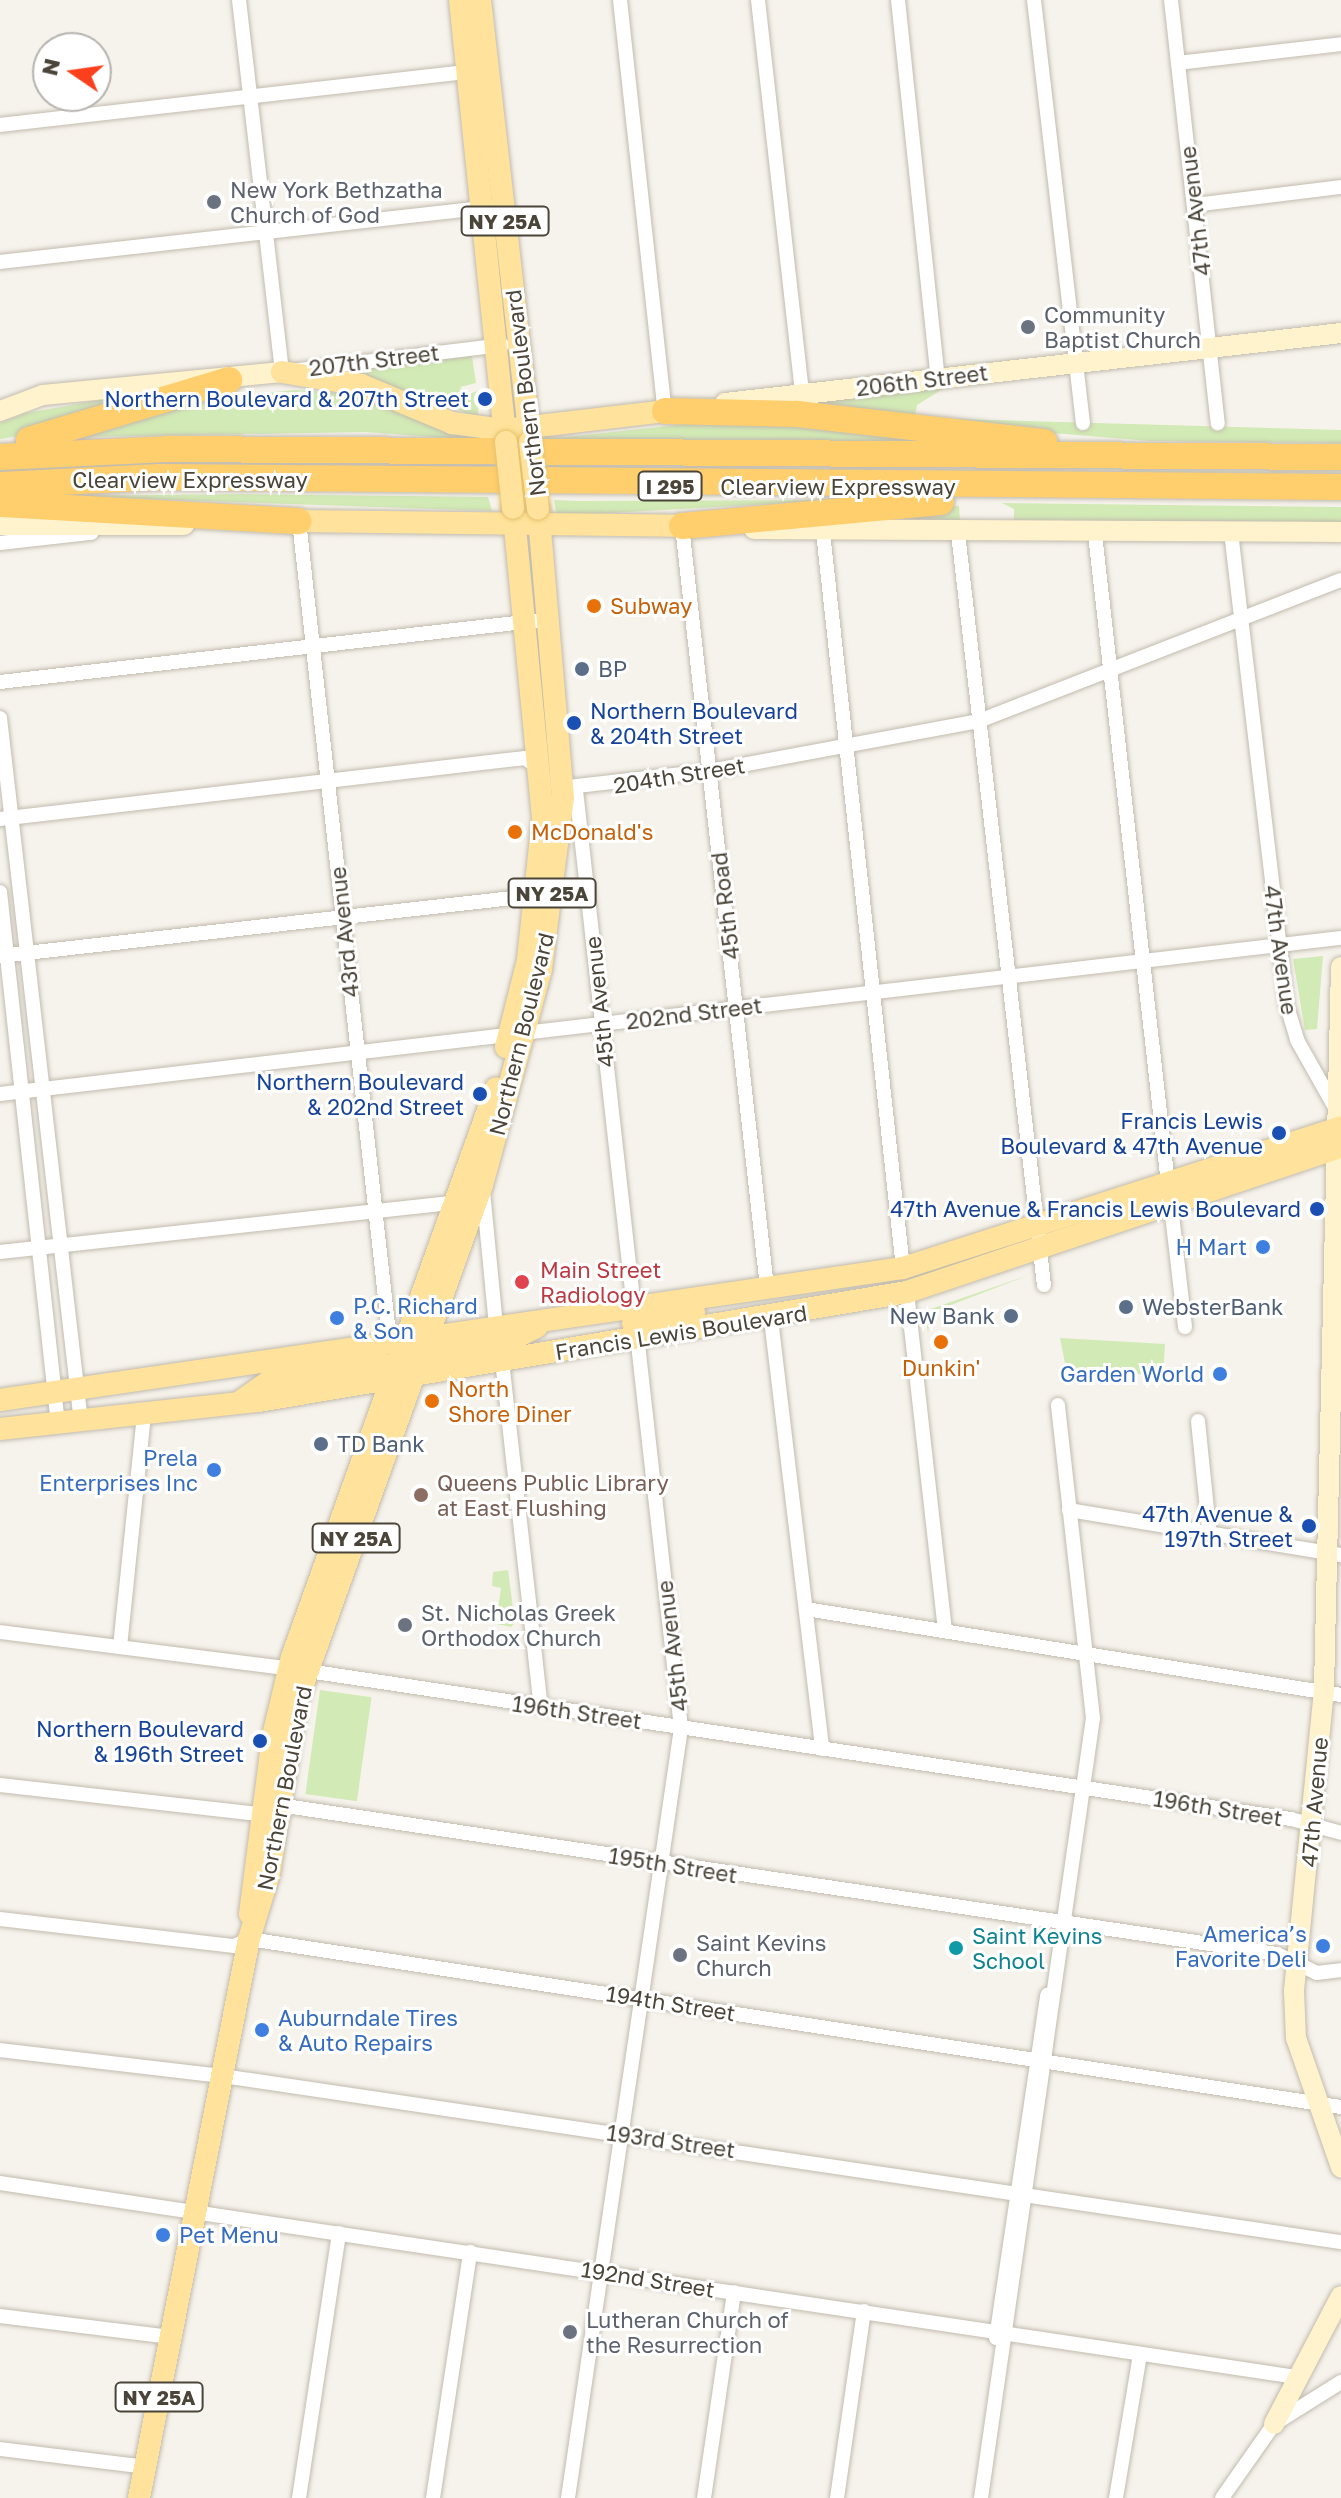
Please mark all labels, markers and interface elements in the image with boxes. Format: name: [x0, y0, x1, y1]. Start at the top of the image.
north arrow: [32, 32, 112, 112]
text: N: [35, 56, 65, 78]
street label: 47th Avenue: [1174, 145, 1216, 277]
place label: New York Bethzatha Church of God: [230, 176, 443, 228]
marker: New York Bethzatha Church of God: [205, 193, 223, 211]
road number: NY 25A: [459, 205, 551, 237]
street label: Northern Boulevard: [499, 288, 551, 498]
place label: Community Baptist Church: [1044, 301, 1201, 352]
marker: Community Baptist Church: [1019, 318, 1037, 336]
street label: 207th Street: [307, 339, 441, 381]
street label: 206th Street: [855, 359, 989, 401]
place label: Northern Boulevard & 207th Street: [104, 386, 469, 412]
marker: Northern Boulevard & 207th Street: [476, 390, 494, 408]
street label: Clearview Expressway: [72, 467, 308, 493]
road number: I 295: [636, 470, 704, 502]
street label: Clearview Expressway: [720, 474, 956, 500]
place label: Subway: [610, 593, 692, 619]
marker: Subway: [585, 597, 603, 615]
place label: BP: [598, 656, 627, 682]
marker: BP: [573, 660, 591, 678]
place label: Northern Boulevard & 204th Street: [590, 697, 798, 748]
marker: Northern Boulevard & 204th Street: [565, 714, 583, 732]
street label: 204th Street: [611, 752, 747, 798]
place label: McDonald's: [531, 819, 653, 845]
marker: McDonald's: [506, 823, 524, 841]
street label: 45th Road: [705, 851, 745, 961]
street label: 43rd Avenue: [324, 865, 364, 999]
road number: NY 25A: [506, 877, 598, 909]
street label: 47th Avenue: [1259, 884, 1303, 1016]
street label: Northern Boulevard: [483, 930, 559, 1138]
street label: 45th Avenue: [579, 935, 619, 1069]
street label: 202nd Street: [624, 992, 764, 1034]
place label: Northern Boulevard & 202nd Street: [256, 1068, 464, 1120]
marker: Northern Boulevard & 202nd Street: [471, 1085, 489, 1103]
place label: Francis Lewis Boulevard & 47th Avenue: [1000, 1107, 1263, 1158]
marker: Francis Lewis Boulevard & 47th Avenue: [1270, 1124, 1288, 1142]
place label: 47th Avenue & Francis Lewis Boulevard: [890, 1196, 1301, 1222]
marker: 47th Avenue & Francis Lewis Boulevard: [1308, 1200, 1326, 1218]
place label: H Mart: [1176, 1234, 1247, 1260]
marker: H Mart: [1254, 1238, 1272, 1256]
place label: Main Street Radiology: [540, 1256, 661, 1308]
marker: Main Street Radiology: [511, 1271, 533, 1293]
place label: P.C. Richard & Son: [353, 1292, 478, 1344]
place label: WebsterBank: [1142, 1294, 1283, 1320]
marker: WebsterBank: [1117, 1298, 1135, 1316]
street label: Francis Lewis Boulevard: [553, 1299, 809, 1365]
place label: New Bank: [889, 1303, 995, 1329]
marker: New Bank: [1002, 1307, 1020, 1325]
marker: P.C. Richard & Son: [328, 1309, 346, 1327]
marker: Dunkin': [932, 1333, 950, 1351]
place label: Dunkin': [902, 1355, 980, 1381]
place label: Garden World: [1060, 1361, 1204, 1387]
marker: Garden World: [1211, 1365, 1229, 1383]
place label: North Shore Diner: [448, 1375, 572, 1426]
marker: North Shore Diner: [423, 1392, 441, 1410]
place label: TD Bank: [337, 1431, 425, 1457]
marker: TD Bank: [312, 1435, 330, 1453]
place label: Prela Enterprises Inc: [39, 1444, 198, 1496]
marker: Prela Enterprises Inc: [205, 1461, 223, 1479]
place label: Queens Public Library at East Flushing: [437, 1469, 669, 1520]
marker: Queens Public Library at East Flushing: [412, 1486, 430, 1504]
place label: 47th Avenue & 197th Street: [1142, 1500, 1293, 1552]
marker: 47th Avenue & 197th Street: [1300, 1517, 1318, 1535]
road number: NY 25A: [310, 1522, 402, 1554]
street label: 45th Avenue: [651, 1579, 693, 1713]
place label: St. Nicholas Greek Orthodox Church: [421, 1599, 616, 1650]
marker: St. Nicholas Greek Orthodox Church: [396, 1616, 414, 1634]
street label: Northern Boulevard: [251, 1683, 317, 1893]
street label: 196th Street: [511, 1690, 643, 1734]
place label: Northern Boulevard & 196th Street: [36, 1715, 244, 1766]
marker: Northern Boulevard & 196th Street: [251, 1732, 269, 1750]
street label: 47th Avenue: [1295, 1736, 1333, 1868]
street label: 196th Street: [1152, 1785, 1284, 1831]
street label: 195th Street: [607, 1842, 739, 1888]
place label: America’s Favorite Deli: [1175, 1920, 1307, 1972]
place label: Saint Kevins School: [972, 1922, 1102, 1974]
place label: Saint Kevins Church: [696, 1929, 826, 1980]
marker: America’s Favorite Deli: [1314, 1937, 1332, 1955]
marker: Saint Kevins School: [947, 1939, 965, 1957]
marker: Saint Kevins Church: [671, 1946, 689, 1964]
street label: 194th Street: [605, 1980, 737, 2026]
place label: Auburndale Tires & Auto Repairs: [278, 2004, 458, 2056]
marker: Auburndale Tires & Auto Repairs: [253, 2021, 271, 2039]
street label: 193rd Street: [605, 2119, 737, 2163]
place label: Pet Menu: [179, 2222, 279, 2248]
marker: Pet Menu: [154, 2226, 172, 2244]
street label: 192nd Street: [580, 2255, 716, 2303]
place label: Lutheran Church of the Resurrection: [586, 2306, 789, 2358]
marker: Lutheran Church of the Resurrection: [561, 2323, 579, 2341]
road number: NY 25A: [113, 2381, 205, 2413]

